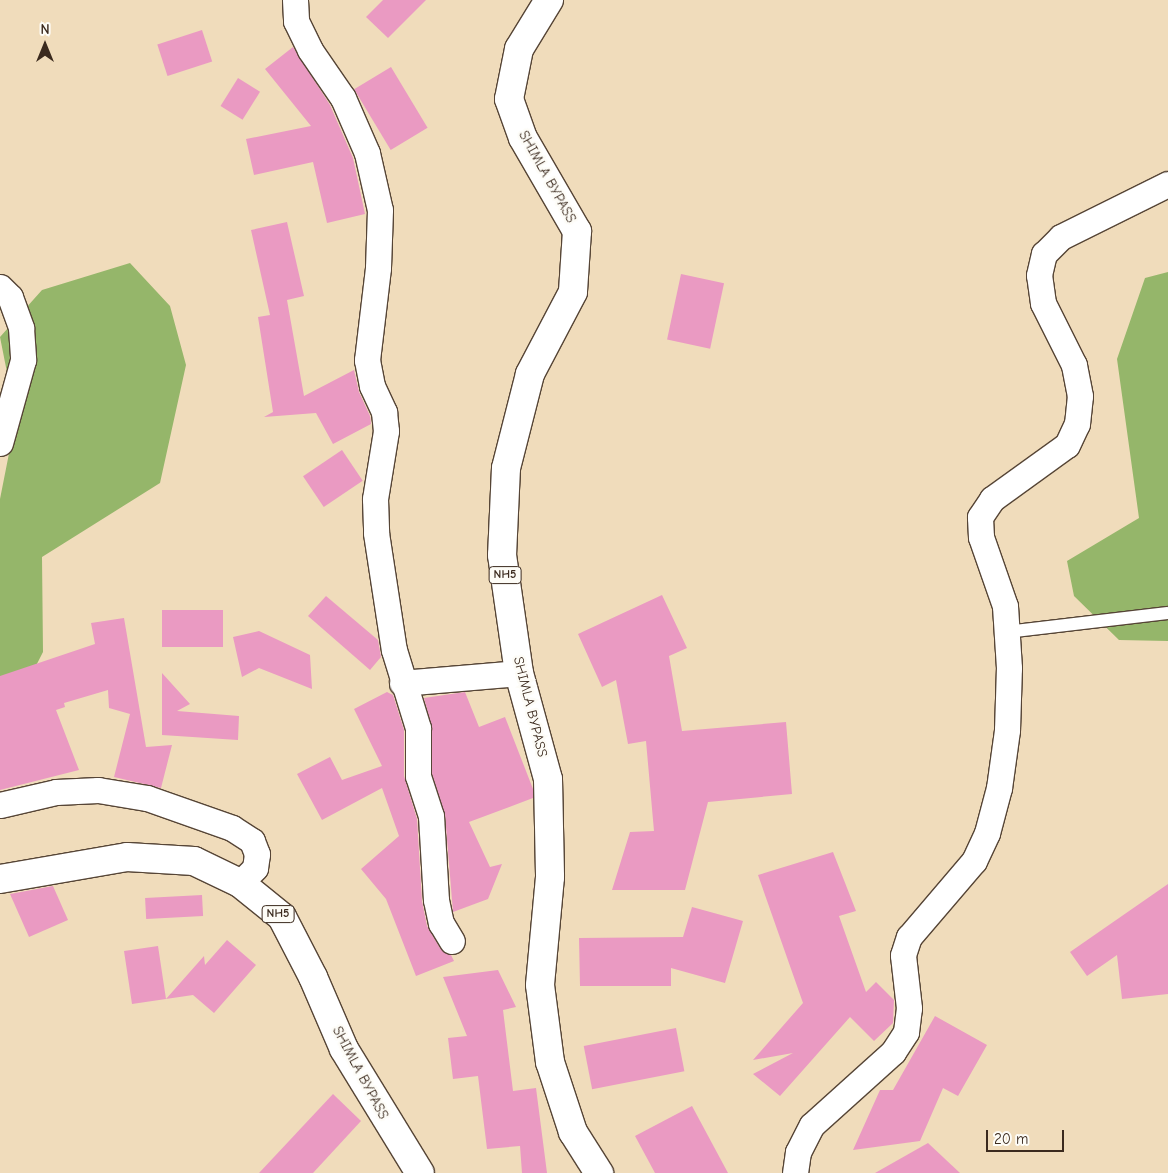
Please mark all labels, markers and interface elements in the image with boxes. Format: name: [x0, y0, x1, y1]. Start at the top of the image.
north arrow: [20, 20, 70, 70]
text: N: [40, 21, 50, 38]
street label: SHIMLA BYPASS: [515, 128, 579, 226]
road number: NH5: [488, 566, 522, 584]
street label: SHIMLA BYPASS: [509, 655, 551, 759]
road number: NH5: [260, 904, 296, 924]
street label: SHIMLA BYPASS: [328, 1024, 392, 1122]
scale bar: [988, 1120, 1066, 1152]
text: 20 m: [994, 1130, 1028, 1148]

